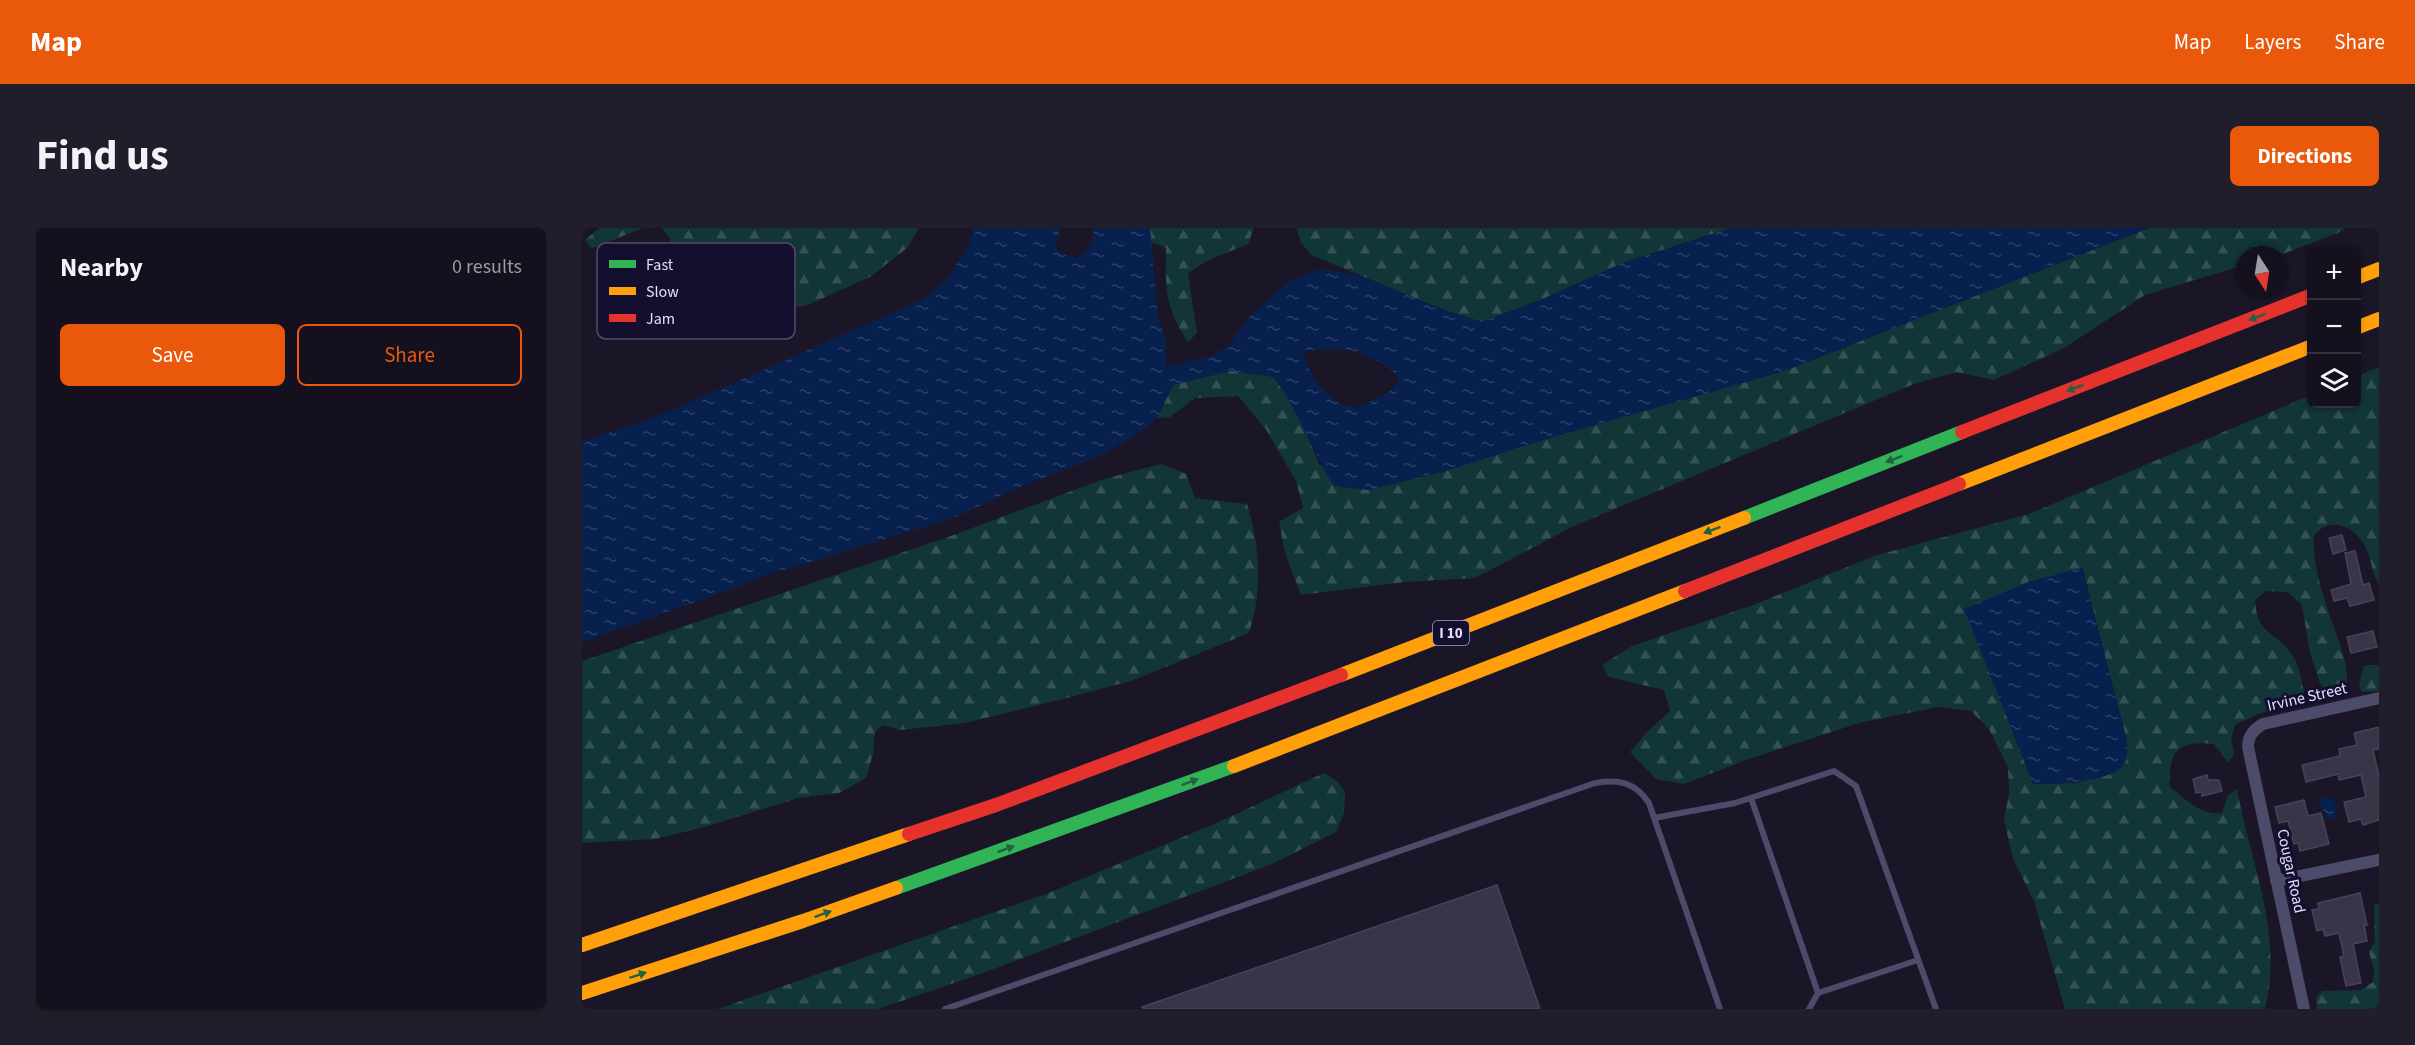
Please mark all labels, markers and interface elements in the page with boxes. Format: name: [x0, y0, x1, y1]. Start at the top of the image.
text: Map: [30, 22, 82, 62]
text: Map: [2174, 27, 2211, 57]
text: Layers: [2244, 27, 2301, 57]
text: Share: [2334, 27, 2385, 57]
text: Find us: [36, 126, 169, 186]
button: Directions: [2230, 126, 2379, 186]
legend: [597, 243, 795, 339]
north arrow: [2235, 246, 2289, 300]
map controls: [2307, 246, 2361, 408]
button: +: [2307, 246, 2361, 300]
text: Nearby: [60, 249, 143, 286]
text: 0 results: [452, 253, 522, 281]
text: Fast: [646, 254, 674, 276]
text: Slow: [646, 281, 679, 303]
button: −: [2307, 300, 2361, 354]
text: Jam: [646, 308, 675, 330]
one-way arrow: [2248, 312, 2266, 322]
button: Save: [60, 324, 285, 386]
button: Share: [297, 324, 522, 386]
button: layers: [2307, 354, 2361, 408]
one-way arrow: [2066, 383, 2084, 393]
one-way arrow: [1885, 455, 1903, 464]
one-way arrow: [1703, 525, 1721, 535]
road number: I 10: [1433, 621, 1469, 645]
street label: Irvine Street: [2265, 677, 2350, 717]
one-way arrow: [1181, 777, 1199, 787]
street label: Cougar Road: [2271, 827, 2311, 915]
one-way arrow: [998, 843, 1016, 853]
one-way arrow: [814, 909, 832, 919]
one-way arrow: [629, 970, 647, 979]

